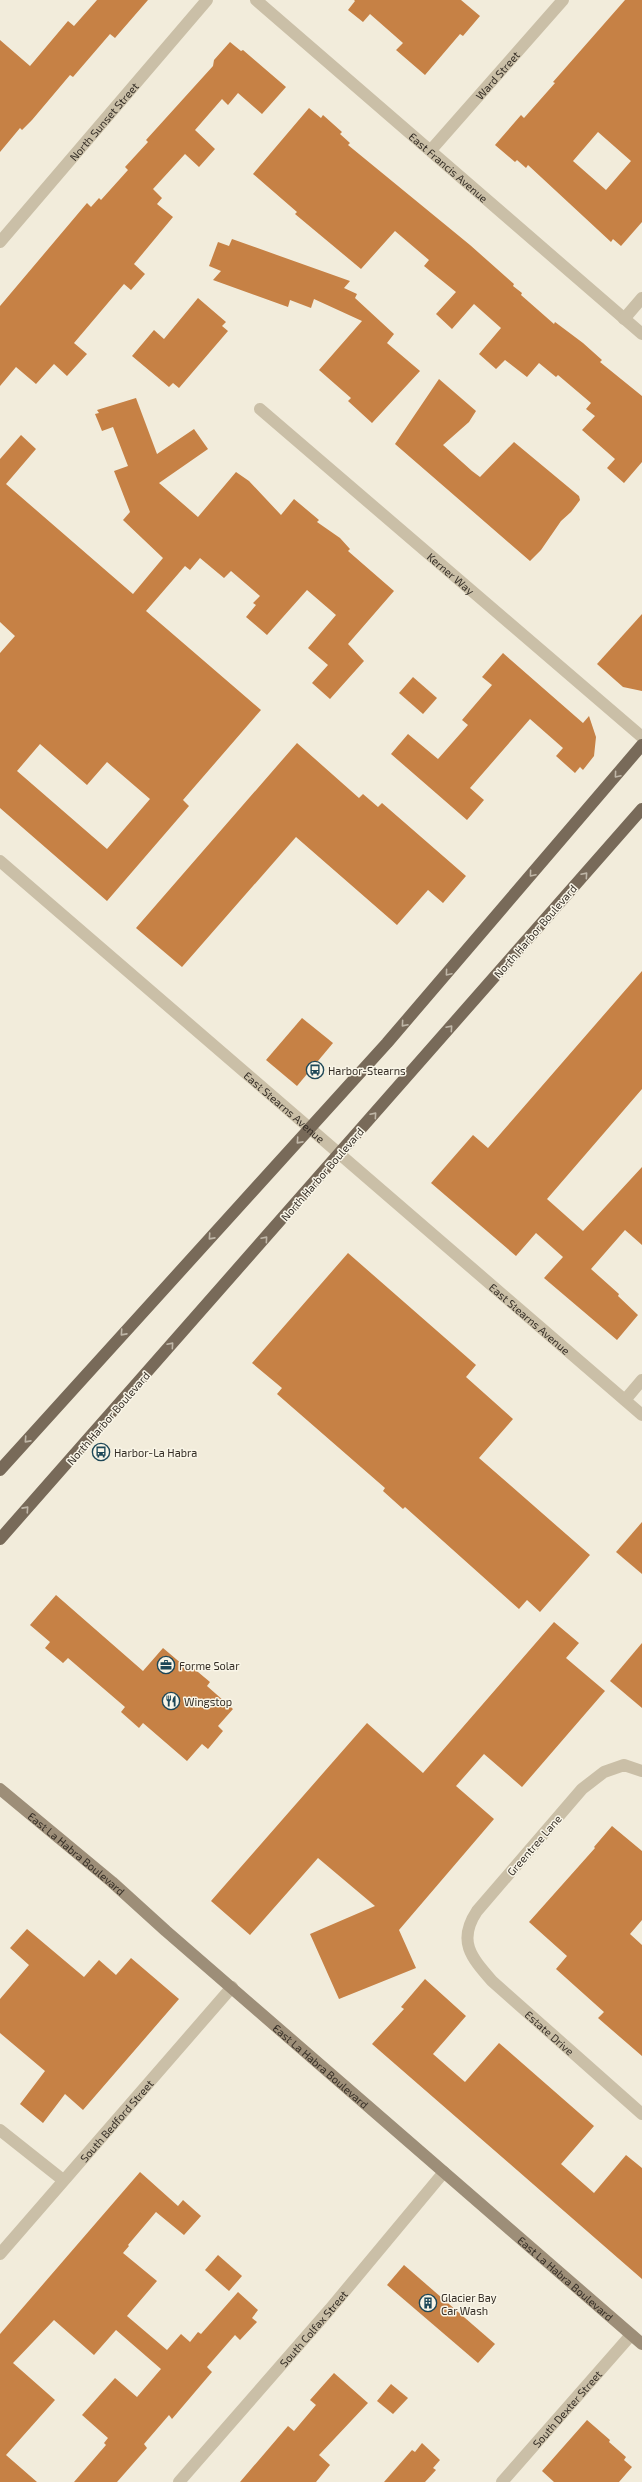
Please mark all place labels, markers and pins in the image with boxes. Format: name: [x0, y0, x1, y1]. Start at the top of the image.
bus stop icon: Harbor-Stearns: [305, 1060, 325, 1080]
place label: Harbor-Stearns: [328, 1064, 406, 1077]
bus stop icon: Harbor-La Habra: [91, 1442, 111, 1462]
place label: Harbor-La Habra: [114, 1446, 197, 1459]
office icon: Forme Solar: [156, 1655, 176, 1675]
place label: Forme Solar: [179, 1659, 240, 1672]
restaurant icon: Wingstop: [161, 1691, 181, 1711]
place label: Wingstop: [184, 1695, 232, 1708]
place label: Glacier Bay Car Wash: [441, 2291, 497, 2317]
building icon: Glacier Bay Car Wash: [418, 2293, 438, 2313]

